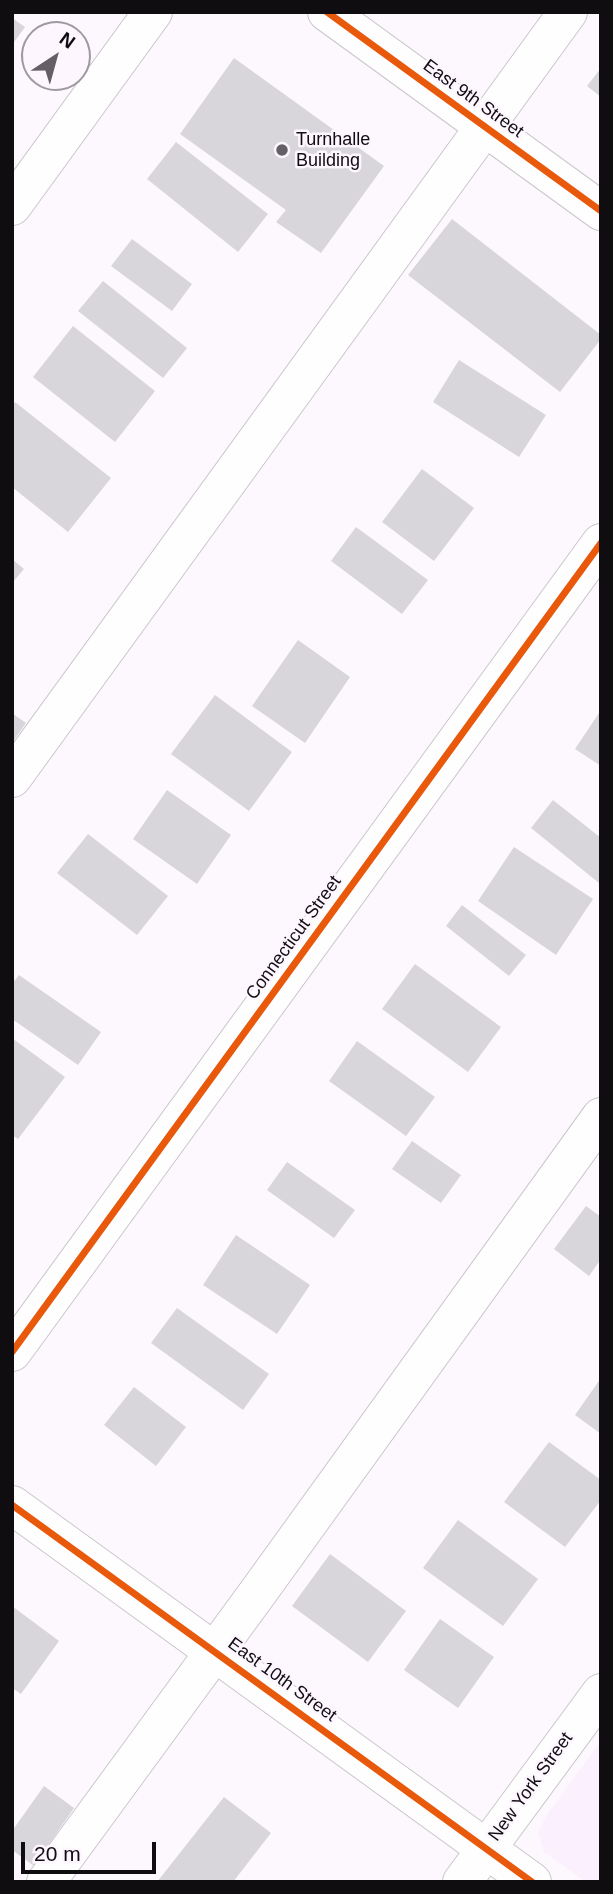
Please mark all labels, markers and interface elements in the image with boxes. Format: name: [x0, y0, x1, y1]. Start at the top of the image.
north arrow: [21, 21, 91, 91]
text: N: [56, 28, 79, 53]
street label: East 9th Street: [418, 55, 528, 143]
place label: Turnhalle Building: [296, 129, 370, 172]
marker: Turnhalle Building: [274, 142, 290, 158]
street label: Connecticut Street: [242, 872, 346, 1004]
street label: East 10th Street: [223, 1633, 341, 1727]
street label: New York Street: [484, 1728, 578, 1846]
scale bar: [24, 1828, 159, 1872]
text: 20 m: [34, 1842, 81, 1865]

